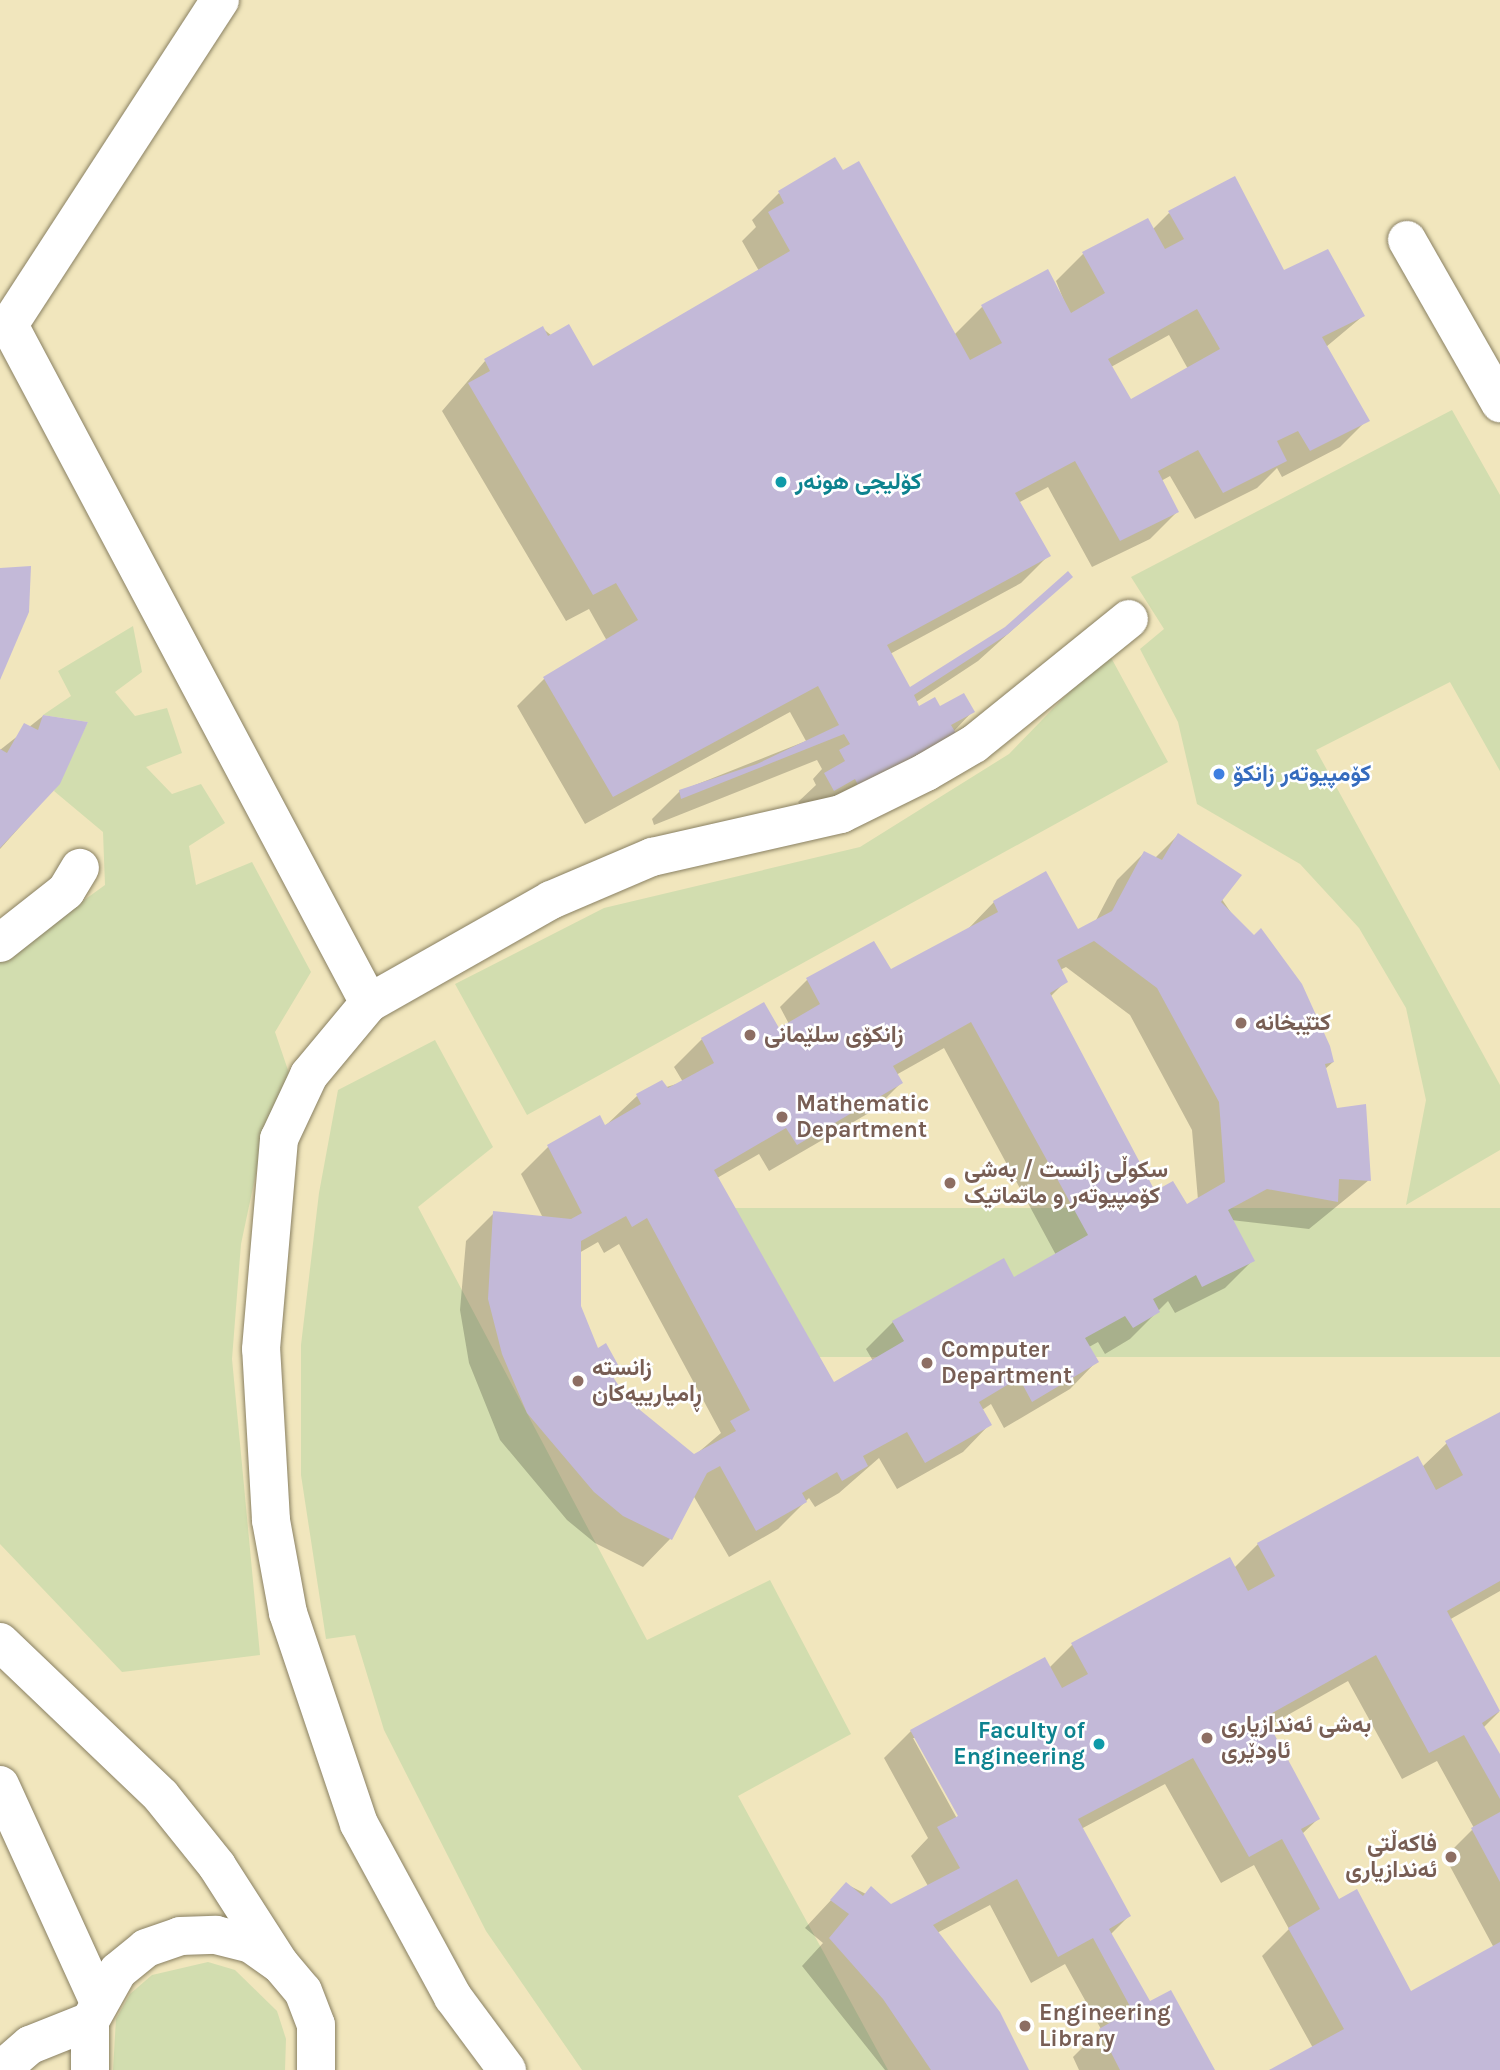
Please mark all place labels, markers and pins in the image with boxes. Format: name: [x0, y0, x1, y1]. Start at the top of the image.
place label: کۆلیجی هونەر: [795, 468, 922, 496]
marker: کۆلیجی هونەر: [773, 474, 789, 490]
place label: کۆمپیوتەر زانکۆ: [1233, 760, 1371, 788]
marker: کۆمپیوتەر زانکۆ: [1211, 766, 1227, 782]
place label: کتێبخانە: [1255, 1009, 1331, 1037]
marker: کتێبخانە: [1233, 1015, 1249, 1031]
place label: زانکۆی سلێمانی: [764, 1021, 904, 1049]
marker: زانکۆی سلێمانی: [742, 1027, 758, 1043]
place label: Mathematic Department: [796, 1090, 929, 1144]
marker: Mathematic Department: [774, 1109, 790, 1125]
place label: سکوڵی زانست / بەشی کۆمپیوتەر و ماتماتیک: [964, 1156, 1168, 1210]
marker: سکوڵی زانست / بەشی کۆمپیوتەر و ماتماتیک: [942, 1175, 958, 1191]
place label: Computer Department: [941, 1336, 1072, 1390]
place label: زانستە ڕامیارییەکان: [592, 1354, 702, 1408]
marker: Computer Department: [919, 1355, 935, 1371]
marker: زانستە ڕامیارییەکان: [570, 1373, 586, 1389]
place label: بەشی ئەندازیاری ئاودێری: [1221, 1711, 1371, 1765]
place label: Faculty of Engineering: [953, 1717, 1085, 1771]
marker: بەشی ئەندازیاری ئاودێری: [1199, 1730, 1215, 1746]
marker: Faculty of Engineering: [1091, 1736, 1107, 1752]
place label: فاکەڵتی ئەندازیاری: [1345, 1830, 1437, 1884]
marker: فاکەڵتی ئەندازیاری: [1443, 1849, 1459, 1865]
place label: Engineering Library: [1039, 1999, 1171, 2053]
marker: Engineering Library: [1017, 2018, 1033, 2034]

